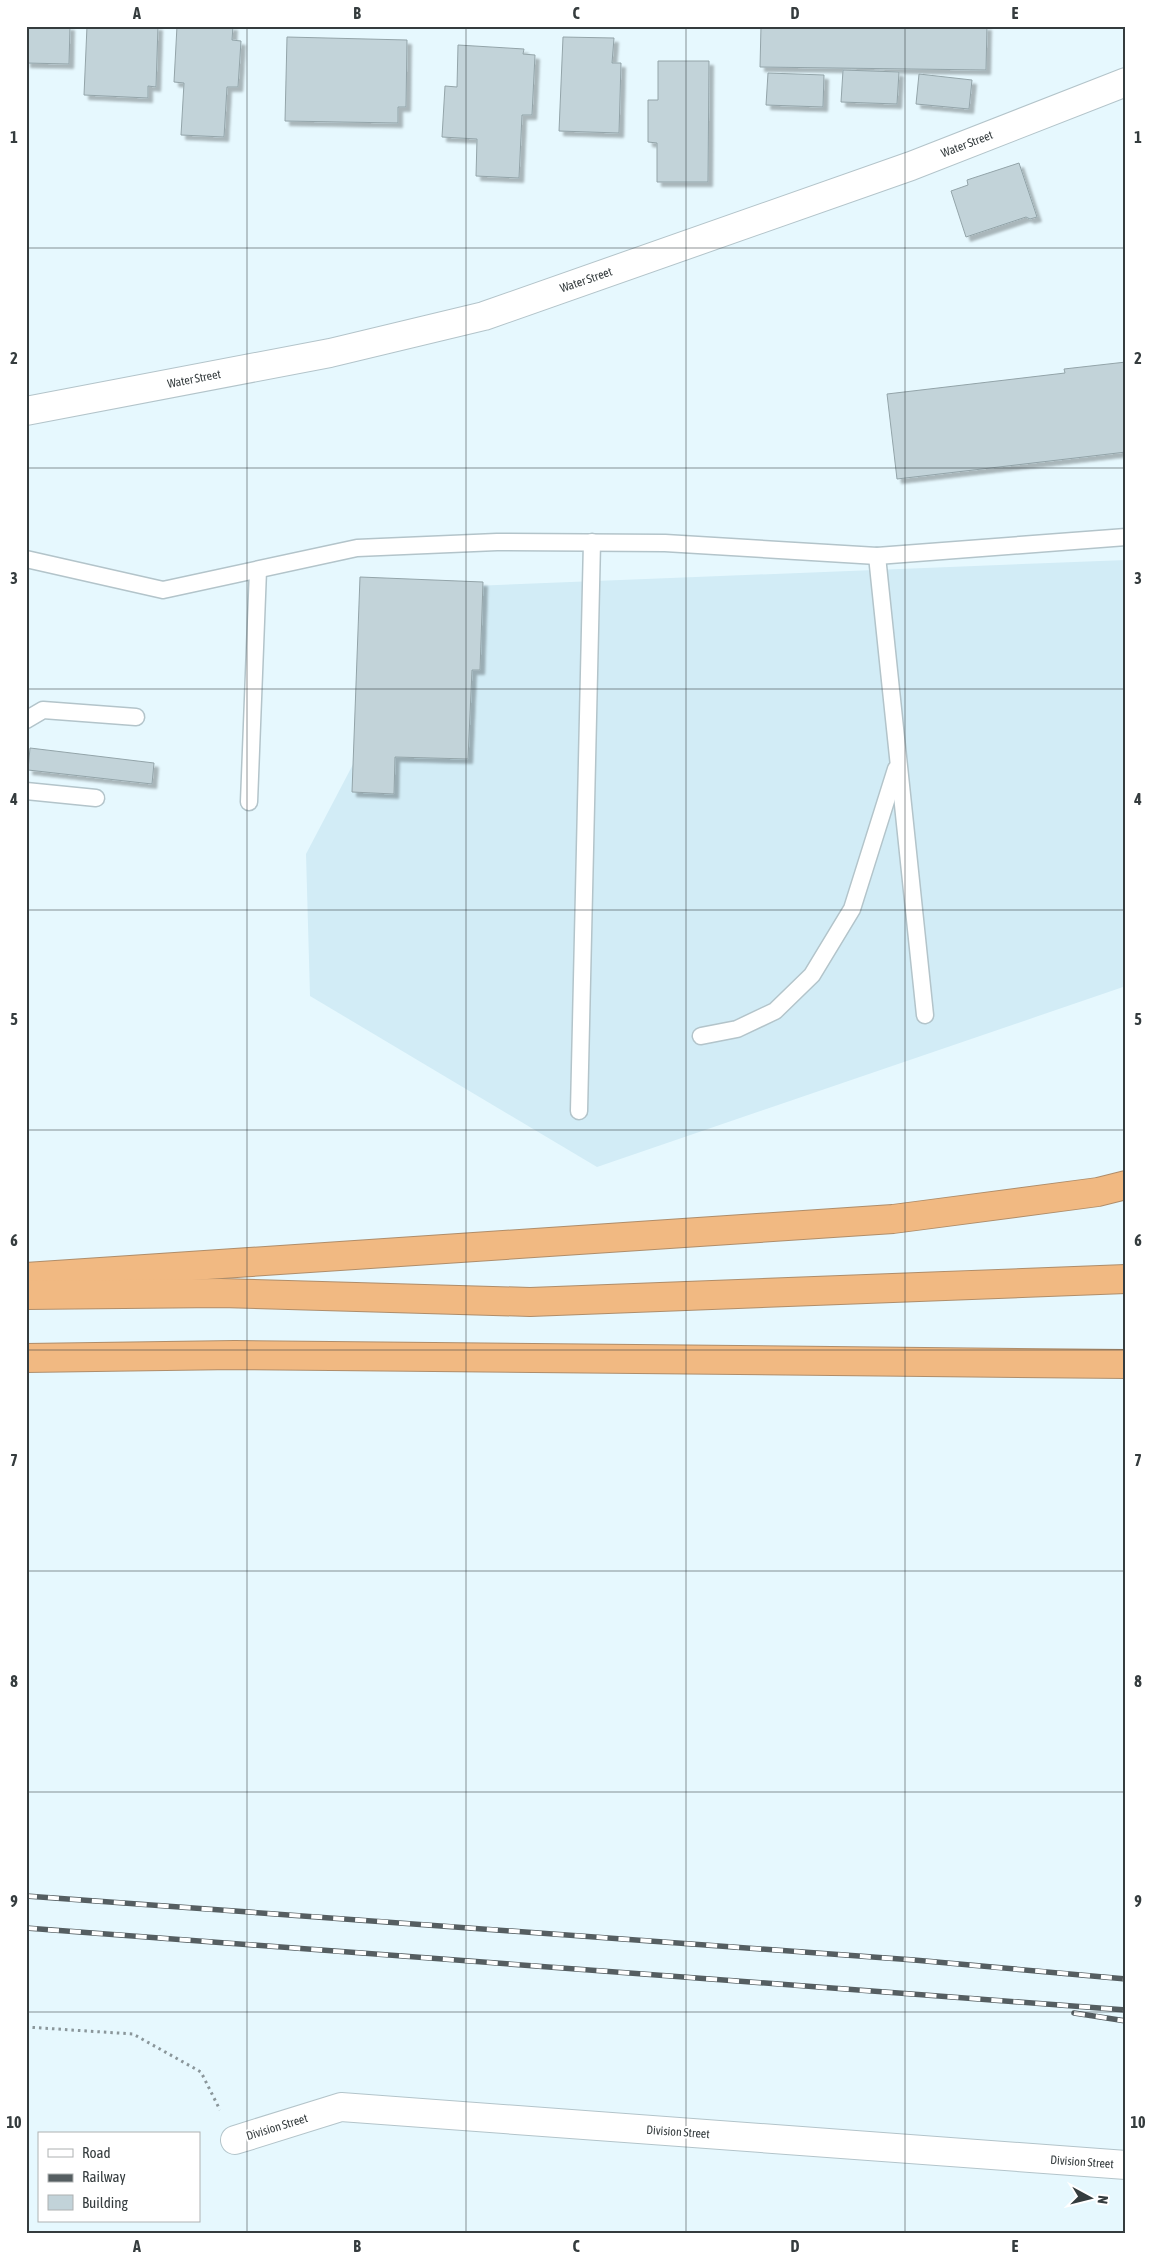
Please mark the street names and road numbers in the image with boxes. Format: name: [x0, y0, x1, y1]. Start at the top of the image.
street label: Water Street: [939, 128, 995, 160]
street label: Water Street: [558, 264, 614, 295]
street label: Water Street: [166, 367, 222, 391]
street label: Division Street: [245, 2111, 310, 2143]
street label: Division Street: [646, 2123, 711, 2141]
street label: Division Street: [1050, 2153, 1115, 2171]

